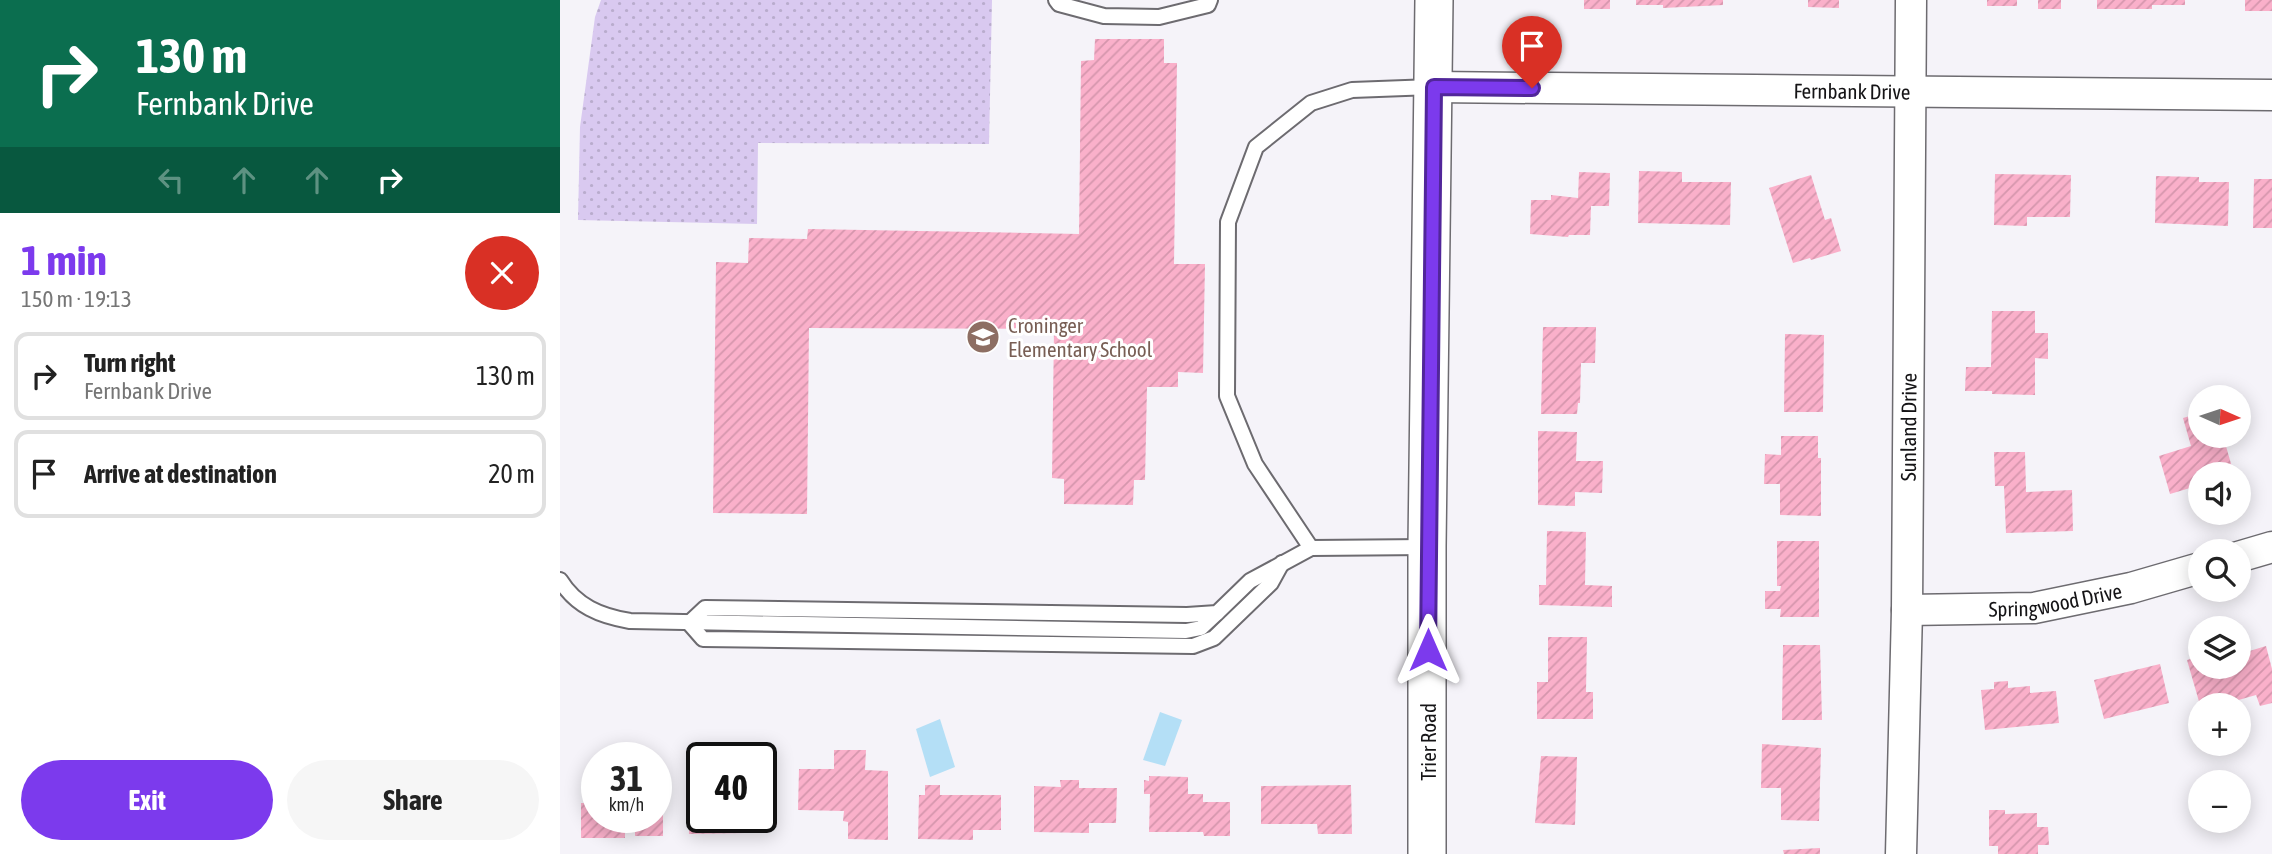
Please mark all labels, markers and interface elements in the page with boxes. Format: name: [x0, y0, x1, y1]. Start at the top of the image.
pin: [1502, 16, 1562, 88]
text: 130 m: [136, 27, 247, 83]
icon: arrive: [1513, 27, 1551, 65]
icon: right: [21, 28, 112, 119]
street label: Fernbank Drive: [1793, 78, 1911, 104]
text: Fernbank Drive: [136, 85, 314, 122]
icon: left: [152, 161, 190, 199]
icon: ahead: [225, 161, 263, 199]
icon: ahead: [298, 161, 336, 199]
icon: right: [371, 161, 409, 199]
text: 1 min: [21, 236, 107, 284]
button: close: [465, 236, 539, 310]
text: 150 m · 19:13: [21, 286, 132, 312]
place label: Croninger Elementary School: [1008, 313, 1153, 361]
school or university icon: Croninger Elementary School: [964, 318, 1002, 356]
text: Turn right: [84, 348, 175, 378]
icon: right: [25, 357, 63, 395]
text: 130 m: [476, 361, 535, 391]
street label: Sunland Drive: [1896, 373, 1921, 481]
text: Fernbank Drive: [84, 378, 212, 404]
north arrow: [2188, 385, 2250, 448]
map controls: [2188, 385, 2251, 833]
icon: arrive: [25, 455, 63, 493]
text: Arrive at destination: [84, 459, 277, 489]
text: 20 m: [488, 459, 535, 489]
button: sound: [2188, 462, 2251, 525]
button: search: [2188, 539, 2251, 602]
street label: Springwood Drive: [1988, 578, 2124, 621]
position arrow: [1391, 613, 1465, 687]
button: layers: [2188, 616, 2251, 679]
button: +: [2188, 693, 2251, 756]
street label: Trier Road: [1416, 703, 1440, 781]
speed limit sign: 40: [686, 742, 777, 833]
text: 31: [610, 758, 643, 798]
button: Exit: [21, 760, 273, 840]
button: Share: [287, 760, 539, 840]
button: −: [2188, 770, 2251, 833]
text: km/h: [609, 794, 644, 815]

